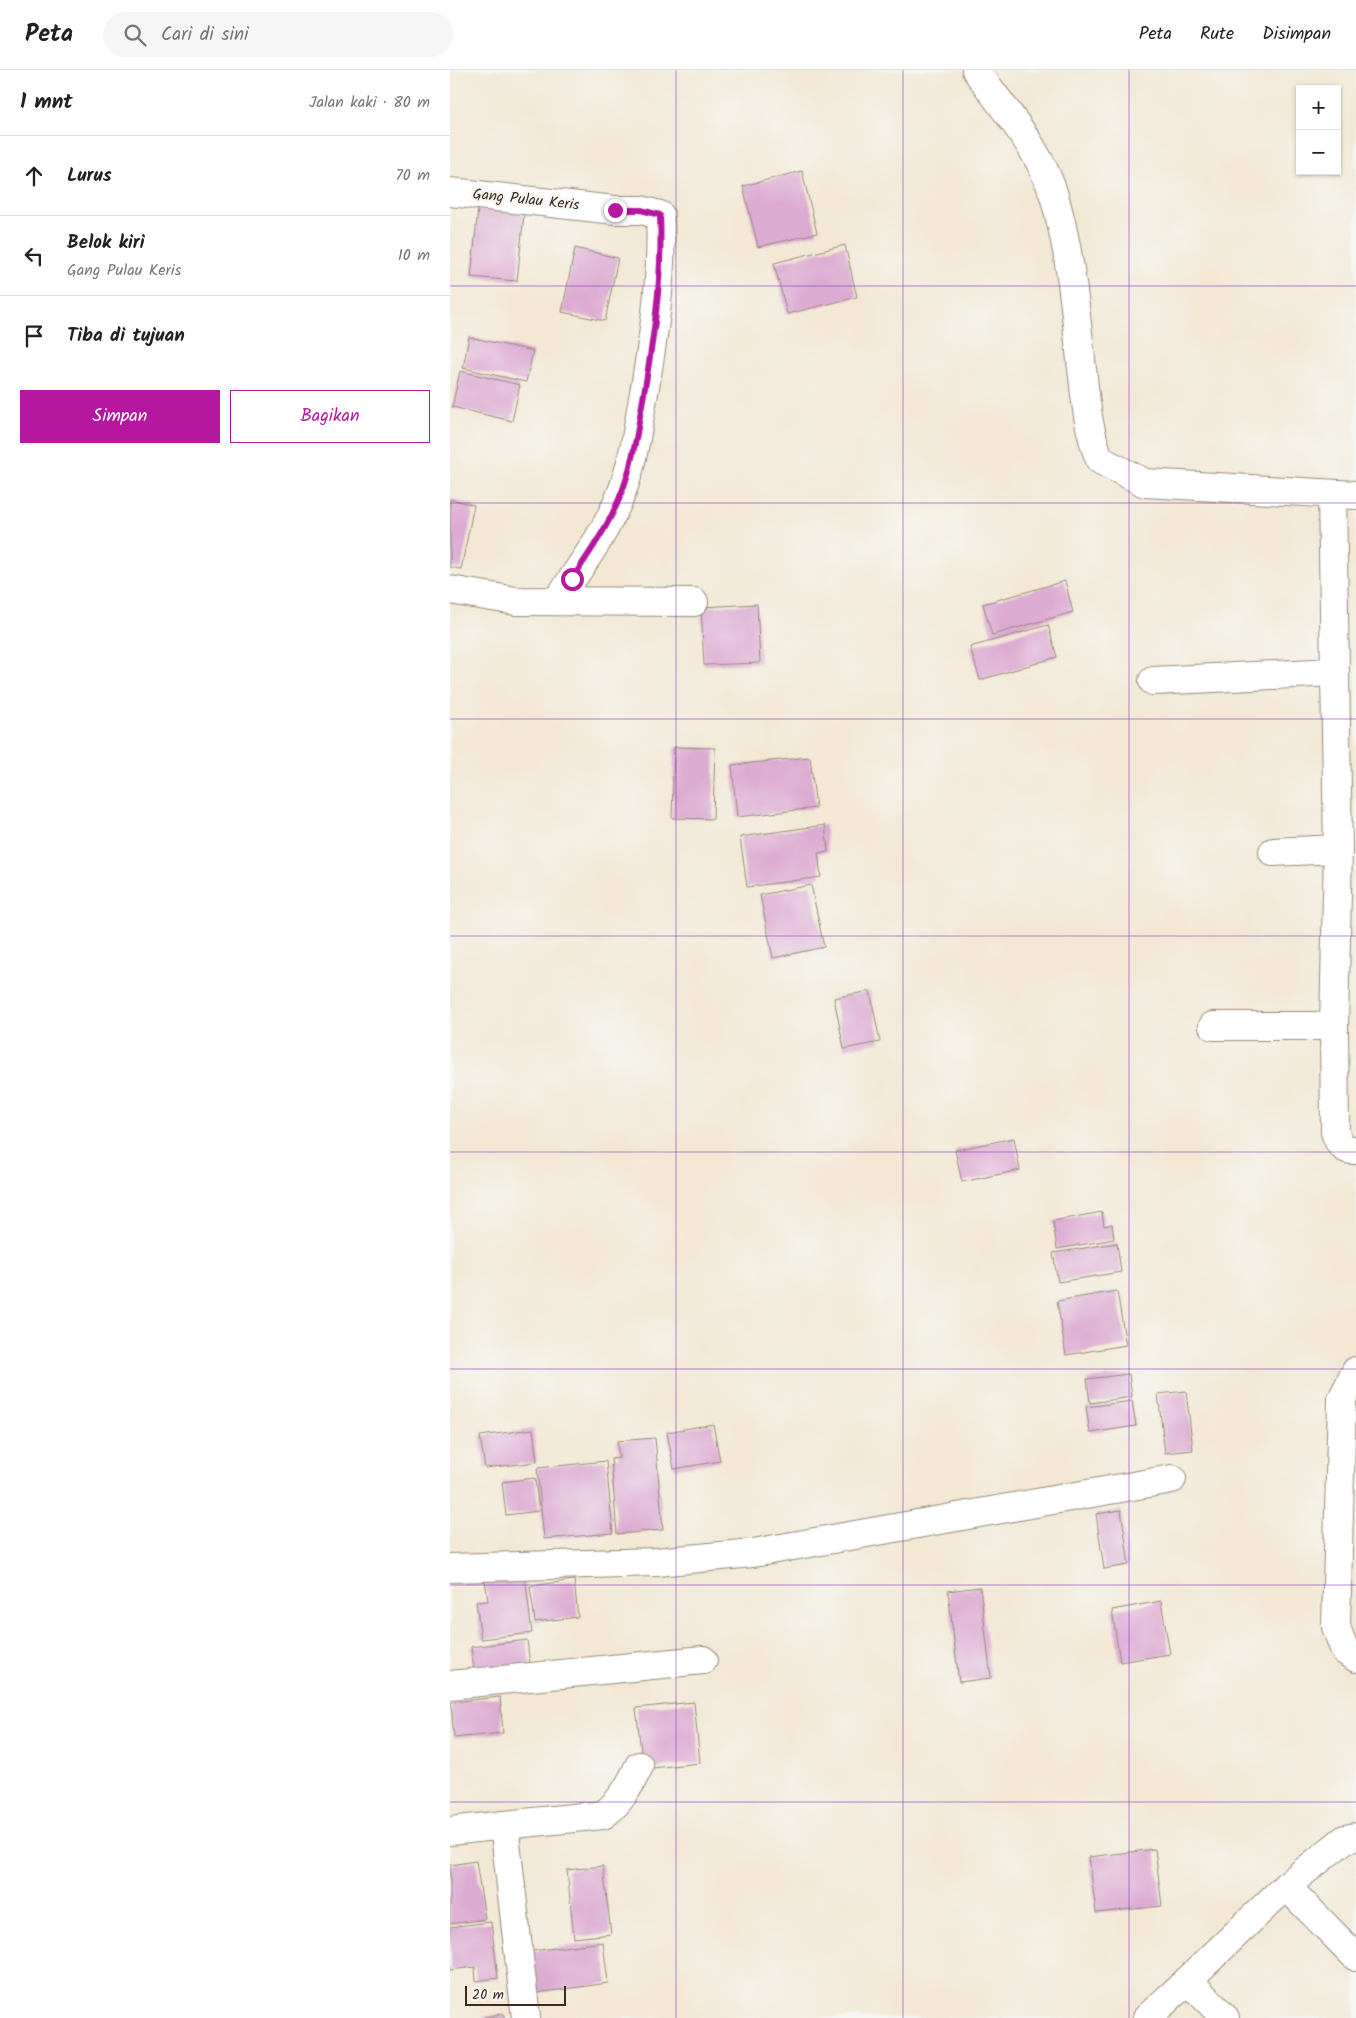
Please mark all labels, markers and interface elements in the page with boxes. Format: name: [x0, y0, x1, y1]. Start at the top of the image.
search box: [103, 12, 453, 57]
text: Peta: [25, 15, 73, 54]
text: Cari di sini: [161, 20, 249, 50]
text: Peta: [1139, 20, 1172, 49]
text: Rute: [1200, 20, 1234, 49]
text: Disimpan: [1262, 20, 1331, 49]
icon: search: [121, 21, 149, 49]
map controls: [1296, 85, 1341, 175]
button: +: [1296, 85, 1341, 130]
text: 1 mnt: [20, 86, 73, 119]
text: Jalan kaki · 80 m: [309, 90, 430, 115]
button: −: [1296, 130, 1341, 175]
text: Lurus: [67, 161, 112, 191]
icon: ahead: [20, 162, 48, 190]
text: 70 m: [395, 163, 430, 188]
street label: Gang Pulau Keris: [471, 182, 581, 218]
route end: [604, 199, 627, 222]
text: Belok kiri: [67, 228, 145, 258]
icon: left: [20, 242, 48, 270]
text: 10 m: [398, 243, 430, 268]
text: Gang Pulau Keris: [67, 258, 181, 283]
text: Tiba di tujuan: [67, 321, 185, 351]
icon: arrive: [20, 322, 48, 350]
button: Simpan: [20, 390, 220, 443]
button: Bagikan: [230, 390, 430, 443]
route start: [561, 568, 584, 591]
scale bar: [465, 1983, 566, 2006]
text: 20 m: [472, 1984, 504, 2006]

